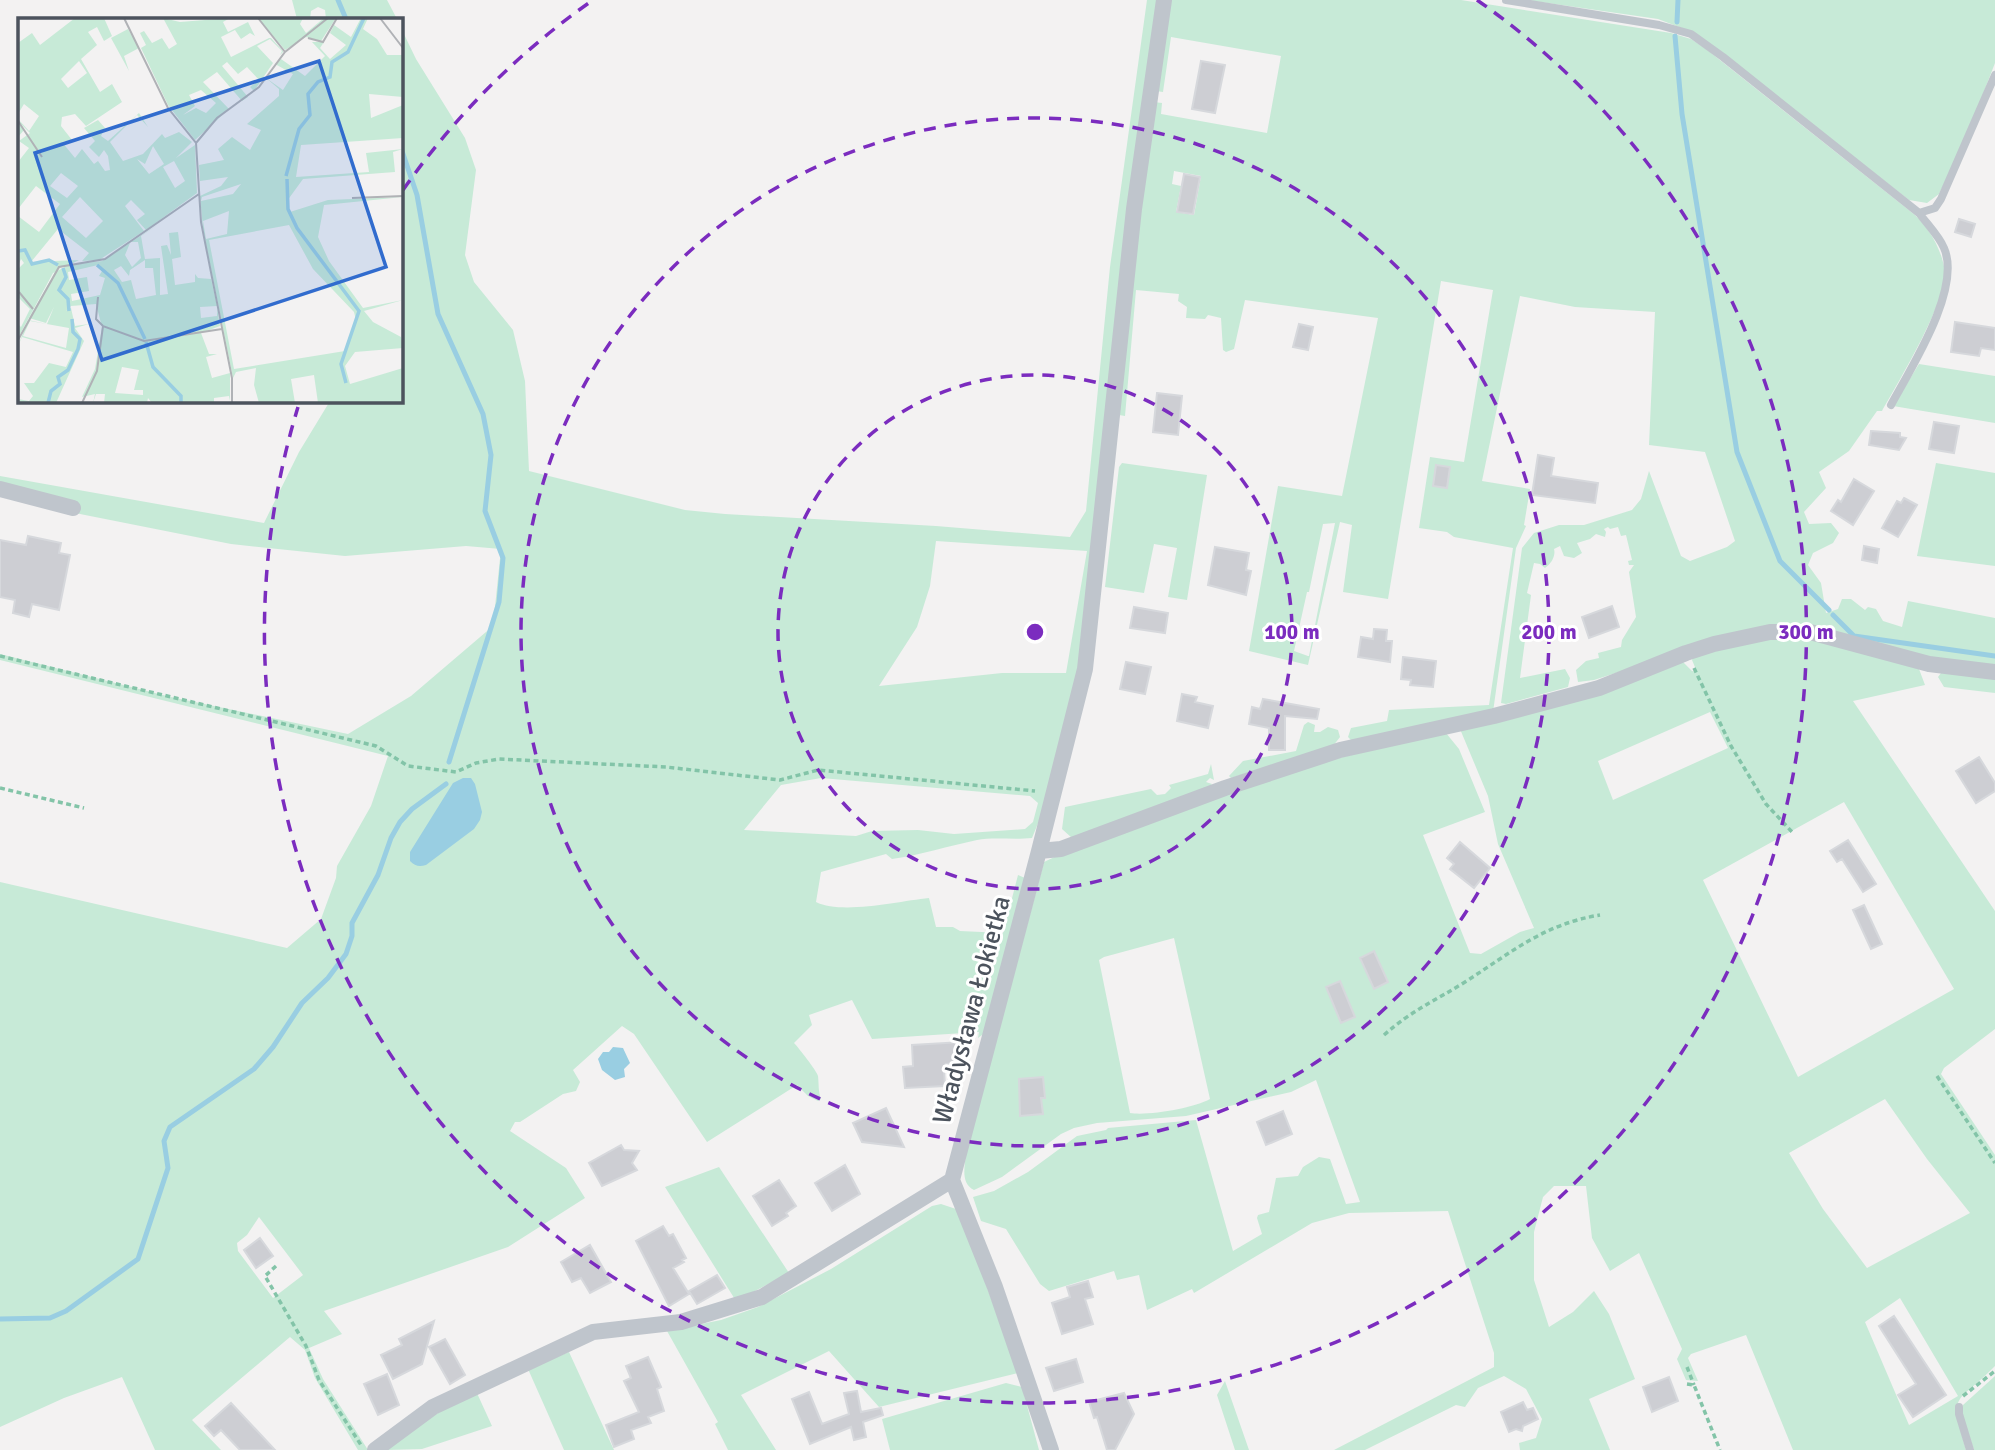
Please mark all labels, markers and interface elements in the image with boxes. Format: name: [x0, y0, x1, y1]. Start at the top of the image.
inset map: [18, 18, 402, 402]
text: 100 m: [1264, 619, 1320, 645]
text: 200 m: [1521, 619, 1577, 645]
text: 300 m: [1778, 619, 1834, 645]
centre of rings: [1023, 620, 1047, 644]
street label: Władysława Łokietka: [926, 892, 1018, 1128]

